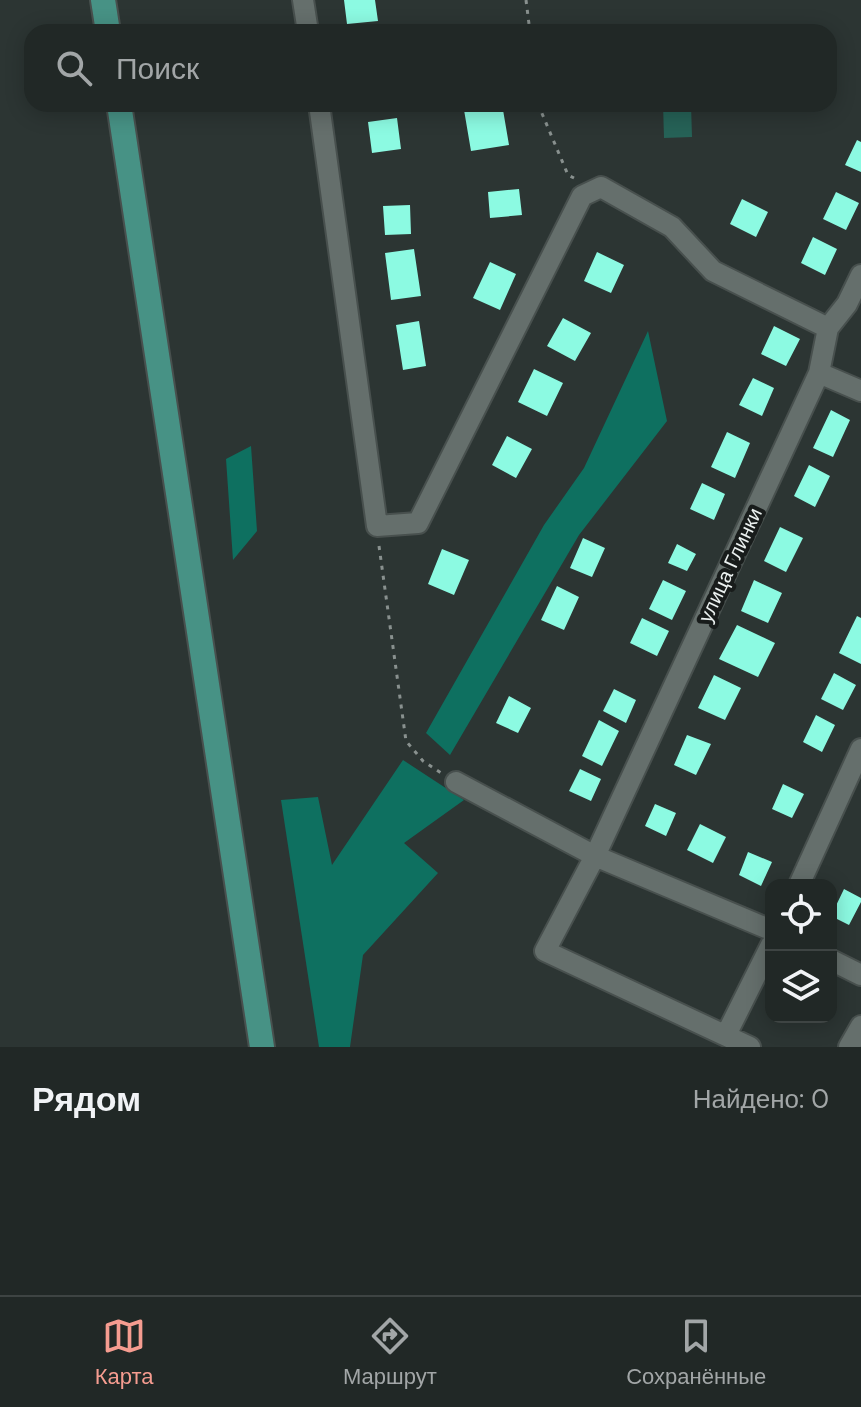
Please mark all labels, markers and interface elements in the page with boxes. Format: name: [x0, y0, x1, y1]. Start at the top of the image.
search box: [24, 24, 837, 112]
icon: search: [52, 46, 96, 90]
text: Поиск: [116, 49, 199, 88]
street label: улица Глинки: [692, 503, 768, 627]
map controls: [765, 879, 837, 1023]
button: locate: [765, 879, 837, 951]
button: layers: [765, 951, 837, 1023]
text: Рядом: [32, 1077, 141, 1122]
text: Найдено: 0: [693, 1082, 829, 1116]
tab: Карта: [95, 1314, 154, 1391]
tab: Маршрут: [343, 1314, 437, 1391]
tab: Сохранённые: [626, 1314, 766, 1391]

